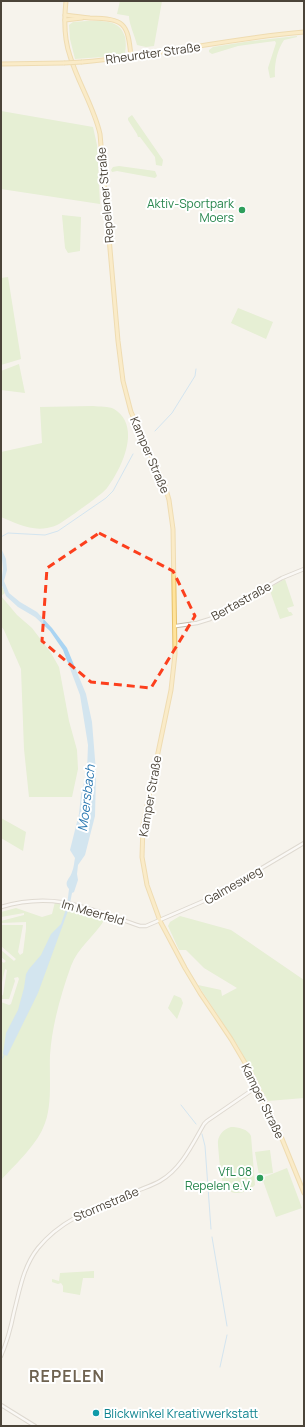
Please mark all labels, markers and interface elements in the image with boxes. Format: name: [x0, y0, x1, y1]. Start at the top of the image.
street label: Rheurdter Straße: [104, 38, 202, 68]
street label: Repelener Straße: [92, 146, 118, 244]
place label: Aktiv-Sportpark Moers: [147, 195, 235, 226]
marker: Aktiv-Sportpark Moers: [237, 205, 247, 215]
street label: Kamper Straße: [126, 414, 174, 496]
street label: Bertastraße: [208, 578, 274, 624]
street label: Kamper Straße: [135, 754, 165, 838]
water label: Moersbach: [73, 762, 99, 833]
street label: Galmesweg: [201, 862, 265, 908]
street label: Im Meerfeld: [60, 895, 126, 929]
street label: Kamper Straße: [237, 1060, 289, 1142]
place label: VfL 08 Repelen e.V.: [185, 1163, 252, 1194]
marker: VfL 08 Repelen e.V.: [255, 1173, 265, 1183]
street label: Stormstraße: [71, 1183, 141, 1225]
district label: REPELEN: [29, 1365, 105, 1387]
place label: Blickwinkel Kreativwerkstatt: [104, 1405, 258, 1422]
marker: Blickwinkel Kreativwerkstatt: [91, 1408, 101, 1418]

